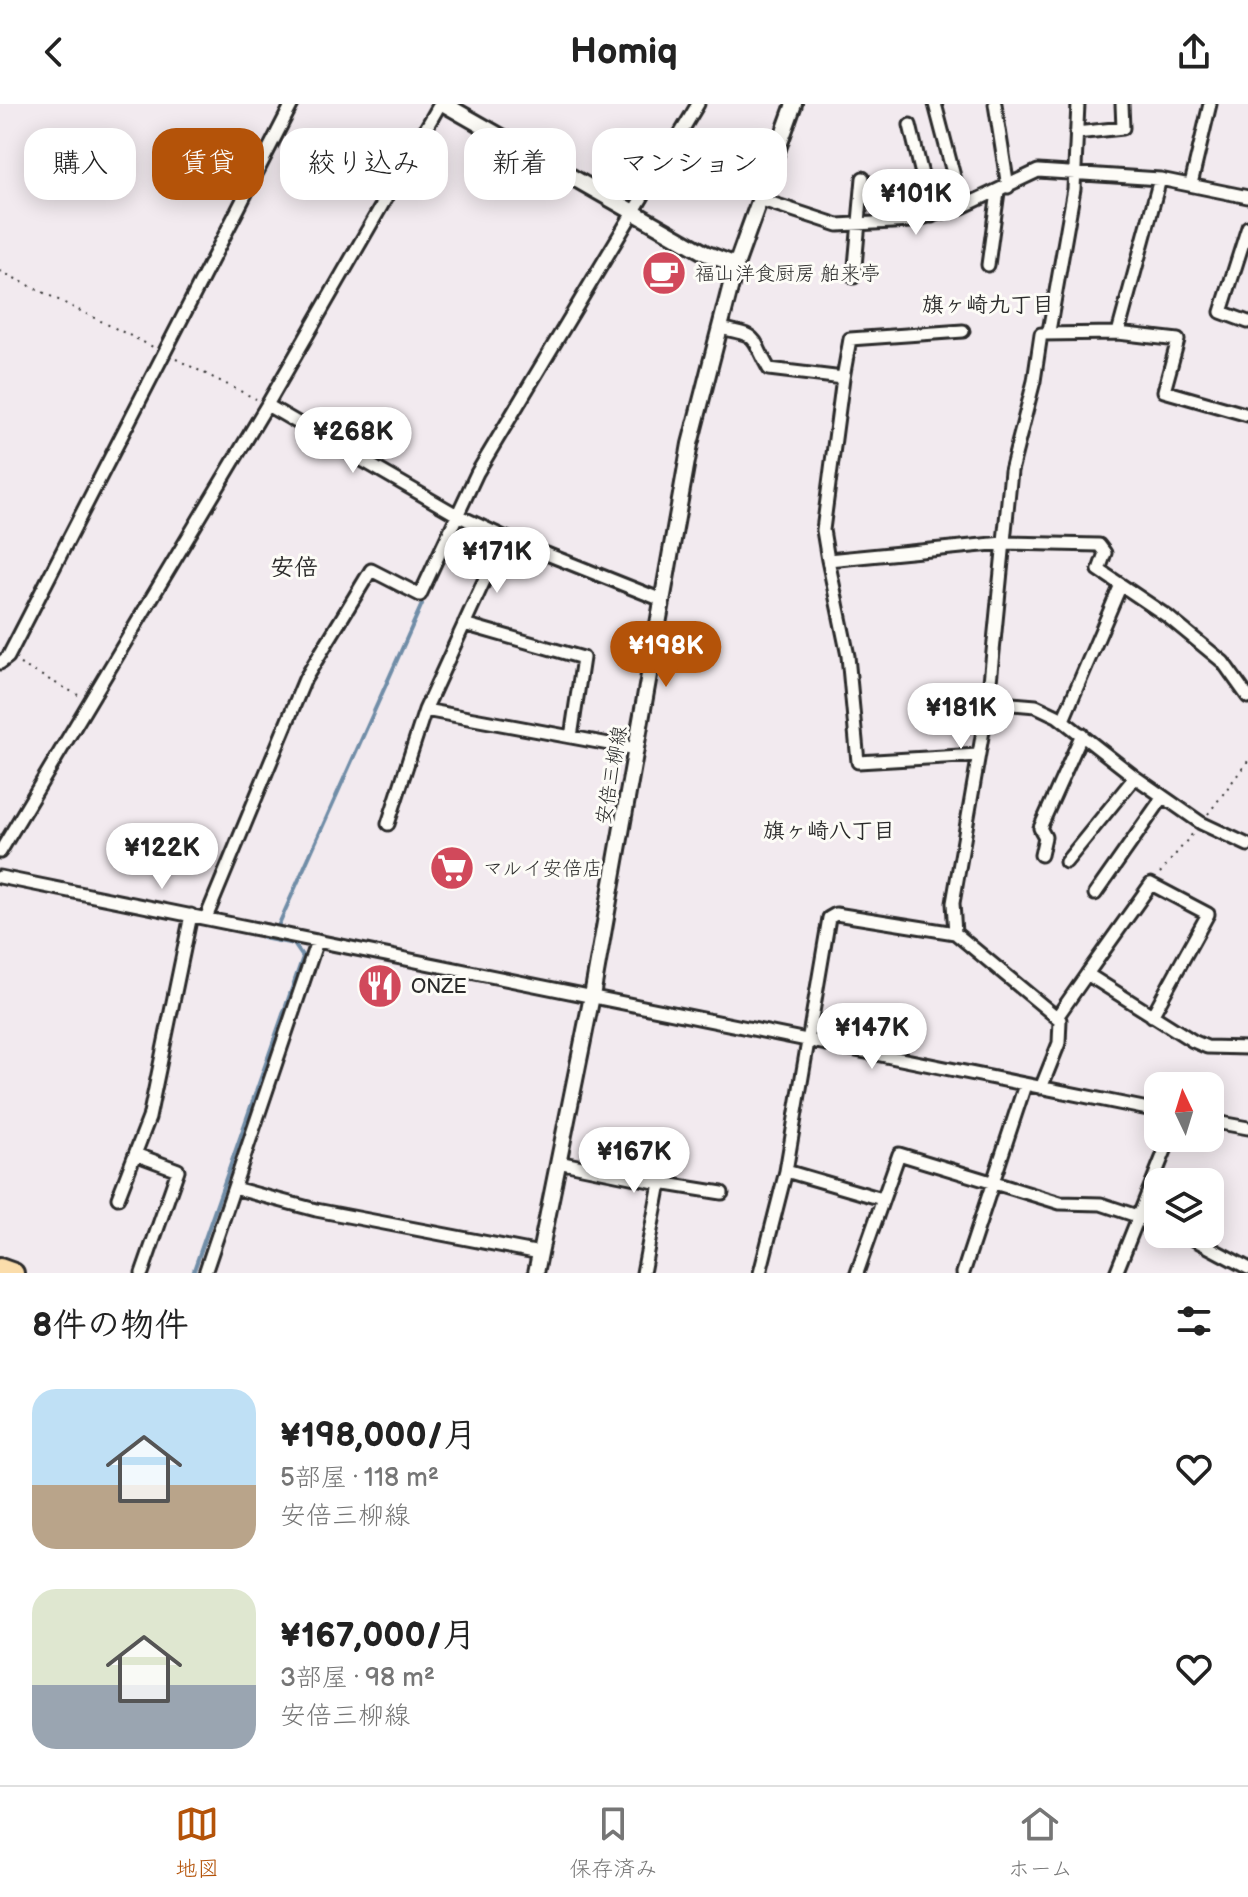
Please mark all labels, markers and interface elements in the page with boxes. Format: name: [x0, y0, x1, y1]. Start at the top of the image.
icon: back: [32, 30, 76, 74]
icon: share: [1172, 30, 1216, 74]
text: Homiq: [570, 31, 678, 74]
chip: 購入: [24, 128, 136, 200]
chip: 賃貸: [152, 128, 264, 200]
chip: 絞り込み: [280, 128, 448, 200]
chip: 新着: [464, 128, 576, 200]
chip: マンション: [592, 128, 787, 200]
pin: ¥101K: [860, 169, 972, 237]
text: ¥101K: [880, 179, 952, 210]
cafe icon: 福山洋食厨房 舶来亭: [640, 249, 688, 297]
place label: 福山洋食厨房 舶来亭: [695, 262, 880, 286]
district label: 旗ヶ崎九丁目: [922, 292, 1054, 319]
pin: ¥268K: [297, 407, 409, 475]
text: ¥268K: [313, 417, 393, 448]
pin: ¥171K: [441, 527, 553, 595]
text: ¥171K: [462, 537, 532, 568]
district label: 安倍: [270, 553, 318, 582]
pin: ¥198K: [610, 621, 722, 689]
text: ¥198K: [628, 631, 704, 662]
pin: ¥181K: [905, 683, 1017, 751]
text: ¥181K: [925, 693, 997, 724]
street label: 安倍三柳線: [591, 724, 632, 826]
district label: 旗ヶ崎八丁目: [763, 818, 895, 845]
pin: ¥122K: [106, 823, 218, 891]
text: ¥122K: [124, 833, 200, 864]
supermarket icon: マルイ安倍店: [428, 844, 476, 892]
place label: マルイ安倍店: [483, 857, 603, 881]
restaurant icon: ONZE: [356, 962, 404, 1010]
place label: ONZE: [411, 975, 467, 999]
pin: ¥147K: [816, 1003, 928, 1071]
text: ¥147K: [835, 1013, 909, 1044]
north arrow: [1144, 1072, 1224, 1152]
map controls: [1144, 1072, 1224, 1248]
pin: ¥167K: [578, 1127, 690, 1195]
text: ¥167K: [597, 1137, 671, 1168]
button: layers: [1144, 1168, 1224, 1248]
icon: filters: [1172, 1299, 1216, 1343]
text: 8件の物件: [32, 1305, 188, 1346]
text: ¥198,000/月: [280, 1415, 477, 1456]
icon: home: [96, 1421, 192, 1517]
icon: heart: [1172, 1447, 1216, 1491]
text: 5部屋 · 118 m²: [280, 1463, 439, 1494]
text: 安倍三柳線: [280, 1501, 410, 1532]
text: ¥167,000/月: [280, 1615, 476, 1656]
icon: home: [96, 1621, 192, 1717]
icon: heart: [1172, 1647, 1216, 1691]
text: 3部屋 · 98 m²: [280, 1663, 435, 1694]
text: 安倍三柳線: [280, 1701, 410, 1732]
tab: 地図: [175, 1802, 219, 1883]
tab: 保存済み: [569, 1802, 657, 1883]
tab: ホーム: [1008, 1802, 1073, 1883]

